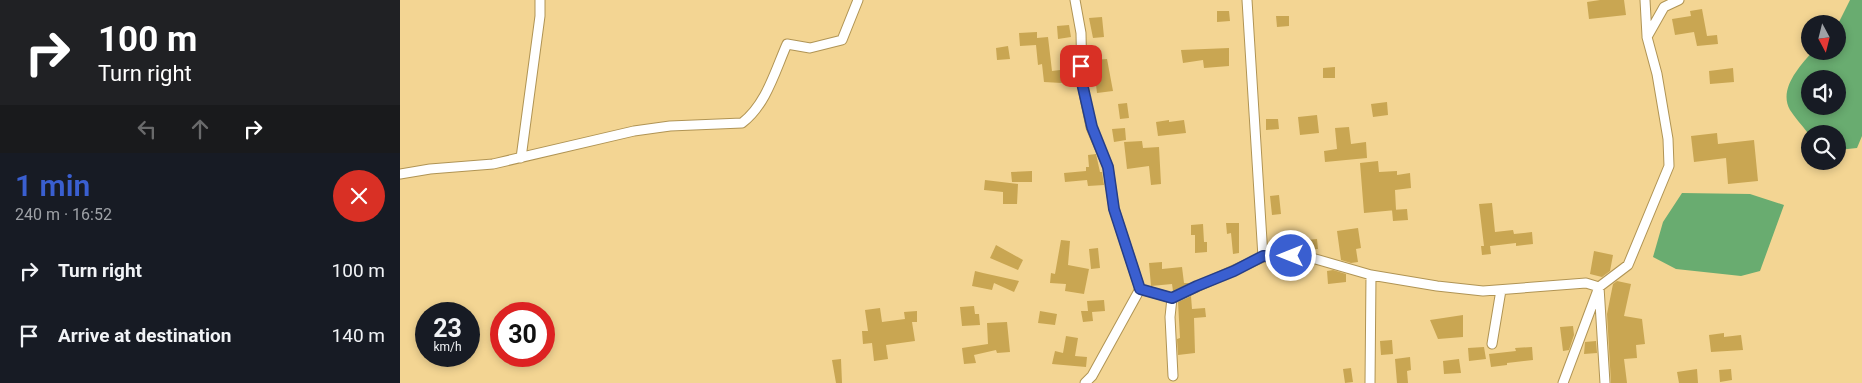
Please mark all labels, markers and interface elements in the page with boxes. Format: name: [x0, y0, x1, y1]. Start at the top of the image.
north arrow: [1801, 15, 1846, 60]
map controls: [1801, 15, 1846, 170]
text: 100 m: [98, 19, 197, 60]
icon: right: [15, 20, 80, 85]
pin: [1060, 45, 1102, 87]
icon: arrive: [1067, 52, 1095, 80]
text: Turn right: [98, 61, 192, 86]
button: sound: [1801, 70, 1846, 115]
icon: left: [133, 115, 161, 143]
icon: ahead: [186, 115, 214, 143]
icon: right: [239, 115, 267, 143]
button: search: [1801, 125, 1846, 170]
text: 1 min: [15, 168, 90, 203]
button: close: [333, 170, 385, 222]
text: 240 m · 16:52: [15, 205, 112, 224]
position arrow: [1264, 229, 1316, 281]
icon: right: [15, 257, 43, 285]
text: Turn right: [58, 259, 142, 282]
text: 100 m: [332, 259, 385, 282]
speed limit sign: 30: [490, 302, 555, 367]
text: 23: [433, 314, 462, 343]
icon: arrive: [15, 322, 43, 350]
text: Arrive at destination: [58, 324, 231, 347]
text: 140 m: [332, 324, 385, 347]
text: km/h: [433, 340, 462, 354]

